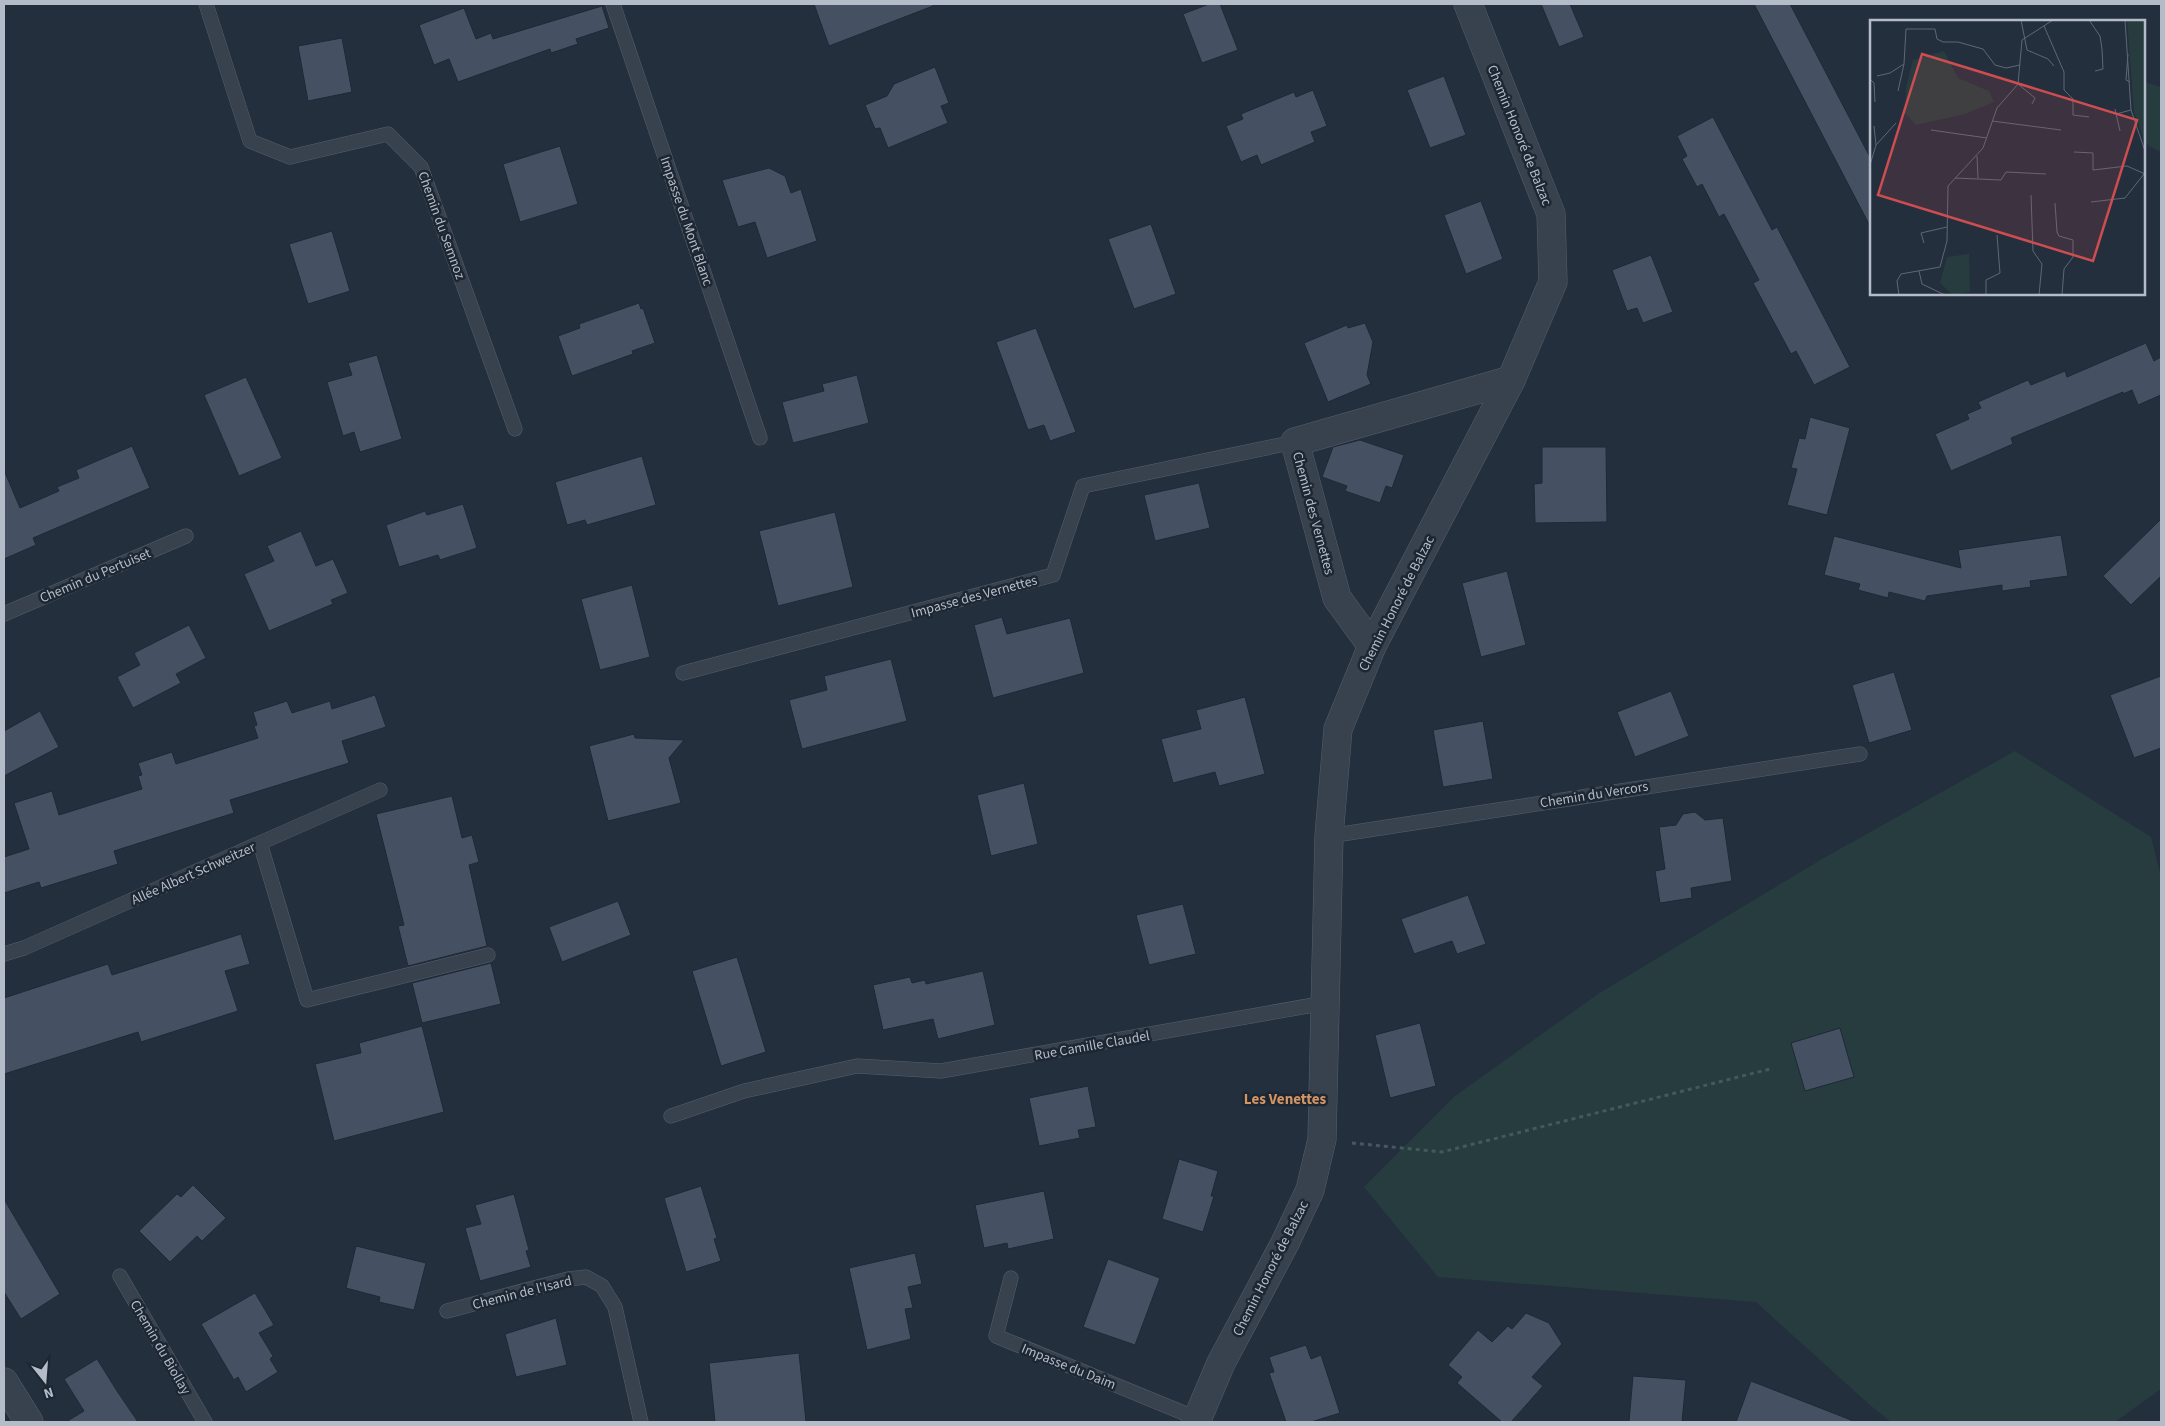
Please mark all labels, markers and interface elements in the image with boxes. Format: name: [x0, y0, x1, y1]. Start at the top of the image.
inset map: [1870, 20, 2145, 295]
street label: Chemin Honoré de Balzac: [1482, 62, 1557, 209]
street label: Impasse du Mont Blanc: [655, 154, 718, 289]
street label: Chemin du Semnoz: [412, 169, 470, 282]
street label: Chemin des Vernettes: [1287, 450, 1339, 577]
street label: Chemin Honoré de Balzac: [1354, 532, 1440, 675]
street label: Chemin du Pertuiset: [37, 543, 154, 608]
street label: Impasse des Vernettes: [909, 570, 1040, 623]
street label: Chemin du Vercors: [1539, 777, 1650, 813]
street label: Allée Albert Schweitzer: [128, 837, 259, 910]
street label: Rue Camille Claudel: [1033, 1026, 1152, 1066]
district label: Les Venettes: [1244, 1089, 1327, 1110]
street label: Chemin Honoré de Balzac: [1228, 1197, 1314, 1340]
street label: Chemin de l'Isard: [470, 1271, 574, 1315]
street label: Chemin du Biollay: [125, 1296, 196, 1399]
street label: Impasse du Daim: [1018, 1339, 1119, 1395]
north arrow: [20, 1356, 70, 1406]
text: N: [41, 1382, 56, 1403]

